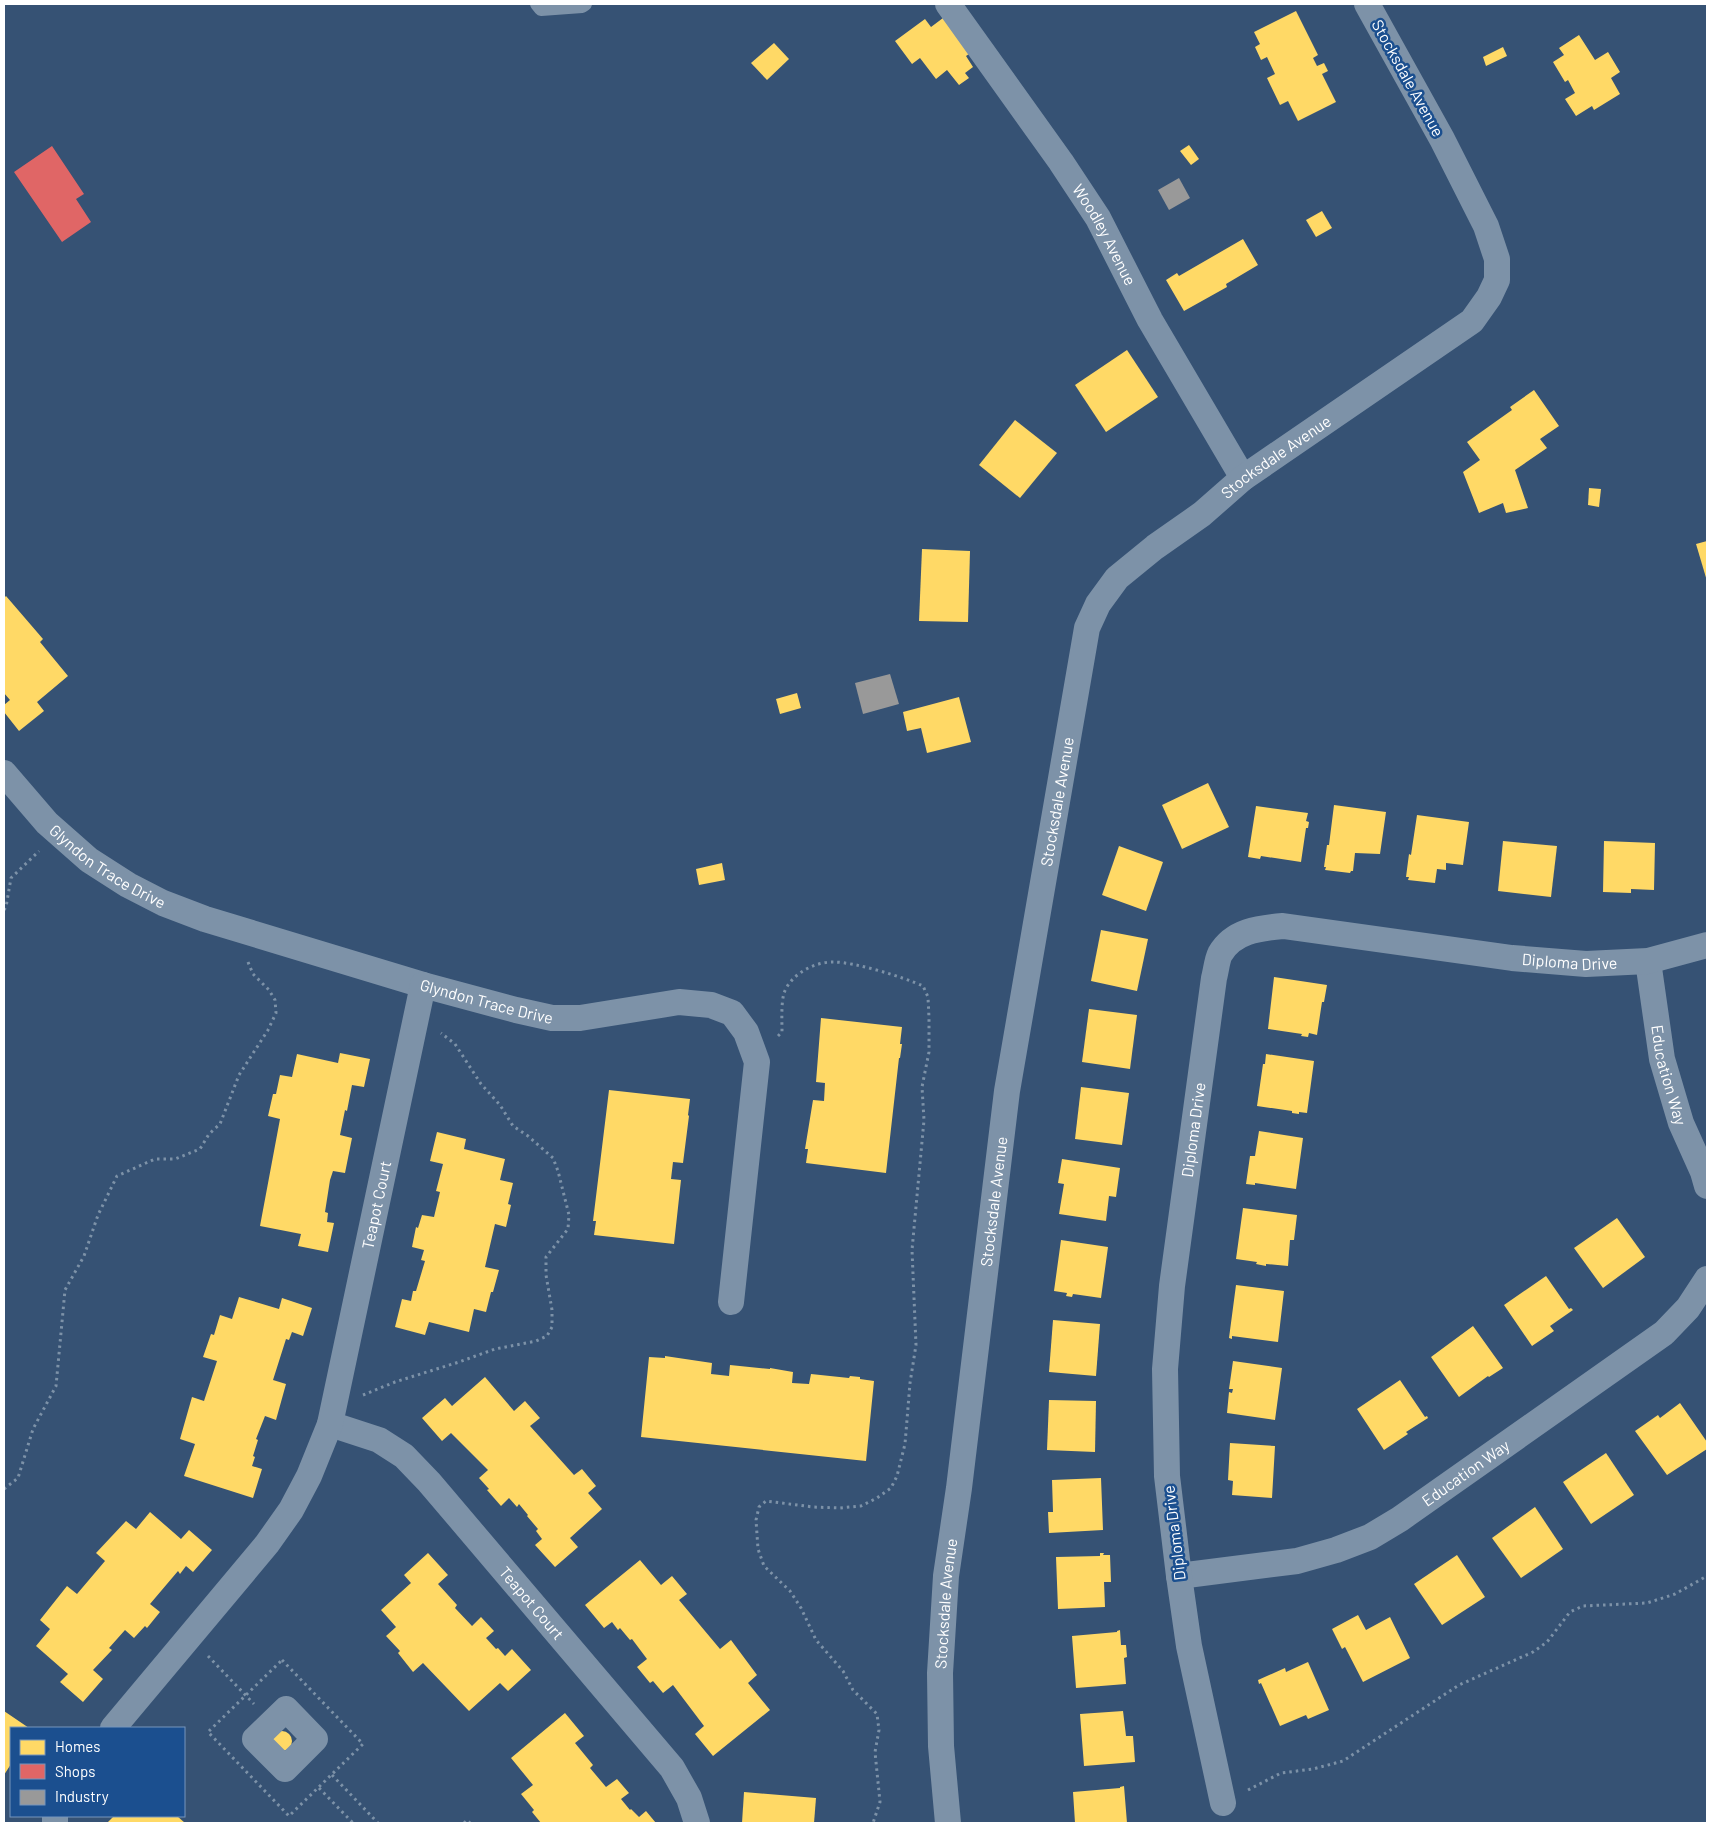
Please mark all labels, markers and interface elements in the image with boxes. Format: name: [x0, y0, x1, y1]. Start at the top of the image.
street label: Stocksdale Avenue: [1368, 16, 1448, 140]
street label: Woodley Avenue: [1069, 180, 1141, 288]
street label: Stocksdale Avenue: [1217, 411, 1334, 502]
street label: Stocksdale Avenue: [1036, 735, 1077, 868]
street label: Glyndon Trace Drive: [46, 820, 169, 912]
street label: Diploma Drive: [1521, 949, 1618, 973]
street label: Glyndon Trace Drive: [418, 975, 555, 1027]
street label: Education Way: [1648, 1024, 1691, 1128]
street label: Diploma Drive: [1177, 1081, 1209, 1178]
street label: Stocksdale Avenue: [976, 1135, 1010, 1268]
street label: Teapot Court: [357, 1159, 395, 1251]
street label: Education Way: [1418, 1435, 1513, 1510]
street label: Diploma Drive: [1158, 1485, 1189, 1582]
street label: Stocksdale Avenue: [930, 1537, 960, 1669]
street label: Teapot Court: [496, 1562, 568, 1643]
legend: [10, 1727, 185, 1817]
text: Homes: [55, 1737, 100, 1755]
text: Shops: [55, 1762, 95, 1780]
text: Industry: [55, 1787, 109, 1805]

